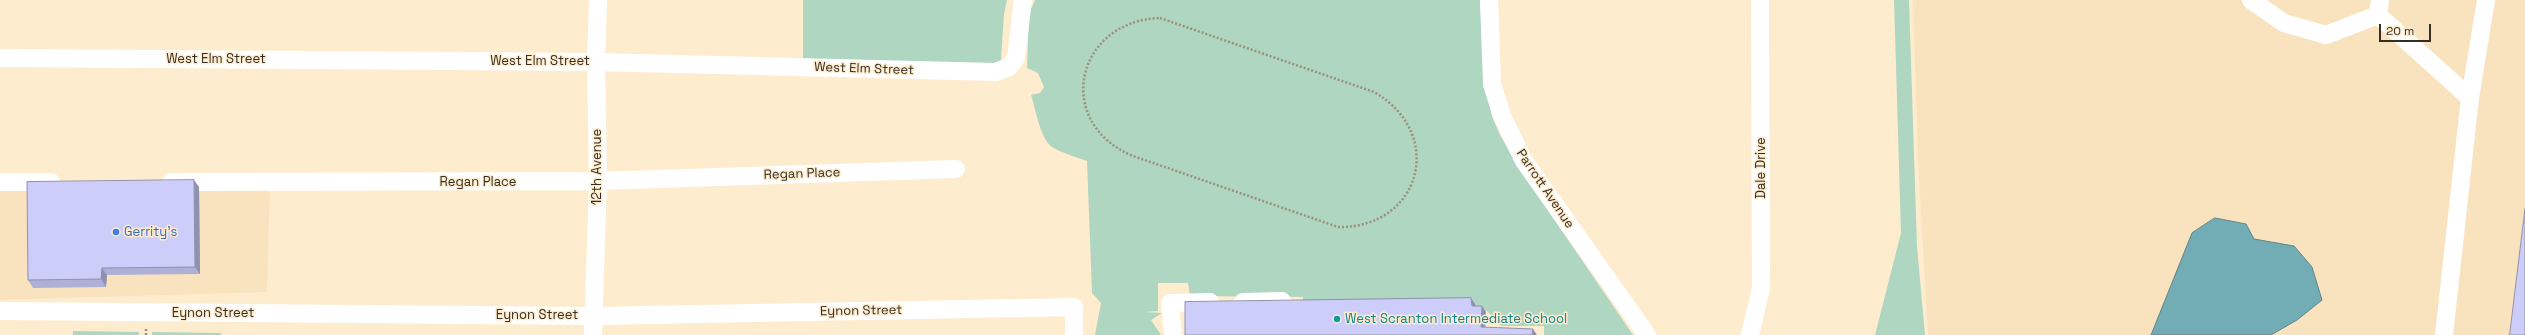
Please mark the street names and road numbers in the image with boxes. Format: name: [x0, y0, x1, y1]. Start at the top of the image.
street label: West Elm Street: [166, 51, 266, 67]
street label: West Elm Street: [490, 53, 590, 69]
street label: West Elm Street: [814, 59, 914, 79]
street label: 12th Avenue: [589, 129, 605, 205]
street label: Dale Drive: [1753, 137, 1769, 199]
street label: Parrott Avenue: [1513, 146, 1577, 232]
street label: Regan Place: [763, 165, 841, 183]
street label: Regan Place: [440, 174, 516, 190]
street label: Eynon Street: [820, 302, 902, 320]
street label: Eynon Street: [172, 305, 254, 321]
street label: Eynon Street: [496, 307, 578, 323]

